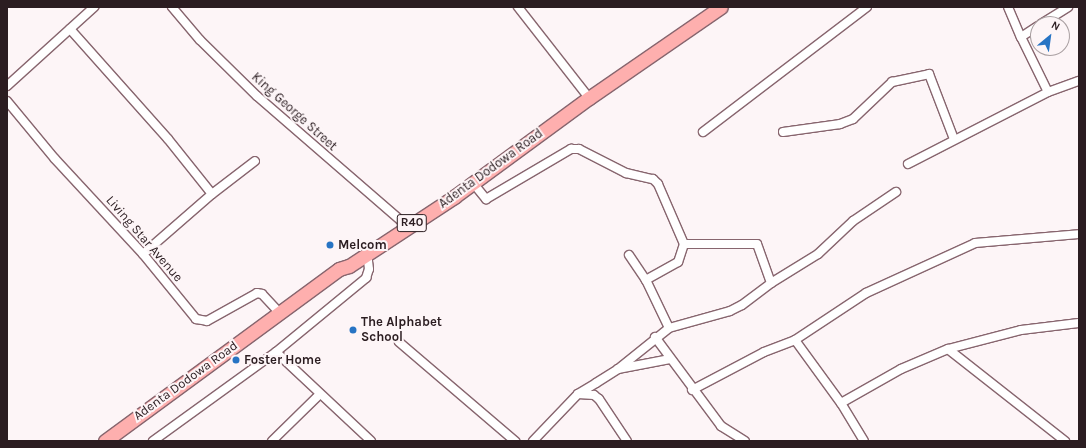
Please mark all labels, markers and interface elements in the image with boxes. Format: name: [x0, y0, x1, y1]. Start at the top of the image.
north arrow: [1030, 16, 1070, 56]
text: N: [1049, 18, 1062, 34]
street label: King George Street: [248, 70, 340, 154]
street label: Adenta Dodowa Road: [436, 126, 546, 212]
street label: Living Star Avenue: [102, 193, 186, 285]
road number: R40: [396, 213, 428, 233]
place label: Melcom: [338, 237, 387, 253]
marker: Melcom: [325, 240, 335, 250]
place label: The Alphabet School: [361, 315, 442, 346]
marker: The Alphabet School: [348, 325, 358, 335]
street label: Adenta Dodowa Road: [131, 338, 241, 424]
place label: Foster Home: [244, 352, 321, 368]
marker: Foster Home: [231, 355, 241, 365]

